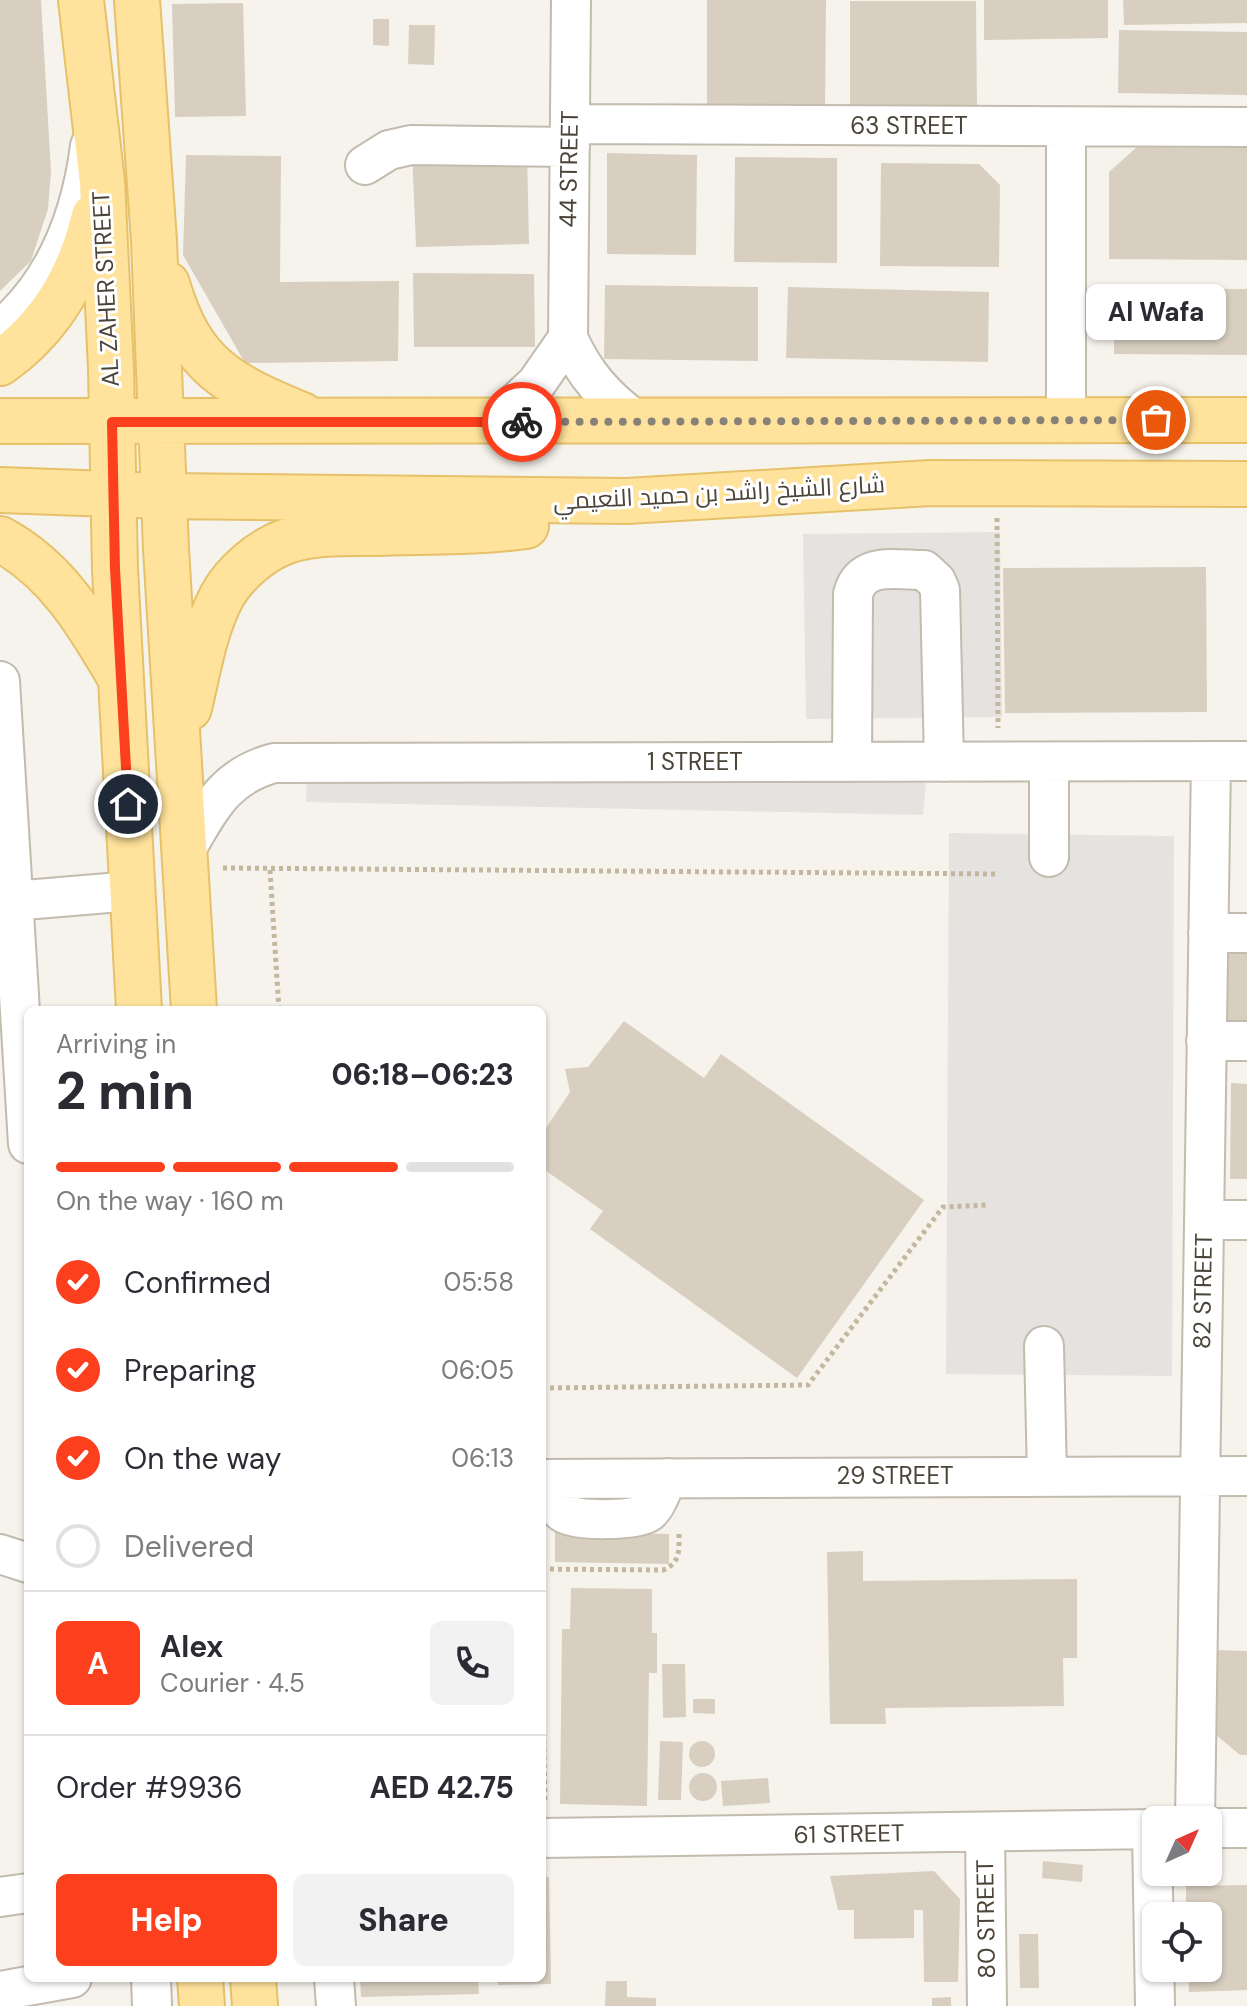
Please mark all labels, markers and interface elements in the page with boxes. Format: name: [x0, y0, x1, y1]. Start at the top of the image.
street label: 44 STREET: [552, 110, 585, 228]
street label: 63 STREET: [850, 110, 968, 141]
street label: AL ZAHER STREET: [85, 190, 126, 388]
callout: Al Wafa: [1086, 284, 1226, 340]
text: Al Wafa: [1108, 295, 1204, 329]
courier: [482, 382, 562, 462]
pin: [1122, 386, 1190, 454]
icon: bag: [1134, 398, 1178, 442]
icon: bike: [500, 400, 544, 444]
street label: شارع الشيخ راشد بن حميد النعيمي: [552, 468, 886, 521]
street label: 1 STREET: [647, 746, 743, 777]
pin: [94, 770, 162, 838]
icon: home: [106, 782, 150, 826]
text: Arriving in: [56, 1027, 176, 1061]
text: 06:18–06:23: [331, 1055, 514, 1094]
text: 2 min: [56, 1057, 194, 1125]
text: On the way · 160 m: [56, 1184, 284, 1218]
street label: 82 STREET: [1186, 1233, 1219, 1349]
icon: check: [56, 1260, 100, 1304]
text: Confirmed: [124, 1263, 271, 1302]
text: 05:58: [443, 1265, 514, 1299]
icon: check: [56, 1348, 100, 1392]
text: Preparing: [124, 1351, 256, 1390]
text: 06:05: [441, 1353, 514, 1387]
icon: check: [56, 1436, 100, 1480]
text: On the way: [124, 1439, 281, 1478]
text: 06:13: [451, 1441, 514, 1475]
street label: 29 STREET: [837, 1460, 953, 1491]
text: Delivered: [124, 1527, 254, 1566]
button: phone: [430, 1621, 514, 1705]
text: Alex: [160, 1627, 223, 1666]
text: A: [87, 1644, 109, 1683]
text: Courier · 4.5: [160, 1666, 305, 1700]
text: Order #9936: [56, 1768, 243, 1807]
text: AED 42.75: [369, 1768, 514, 1807]
north arrow: [1142, 1806, 1222, 1886]
map controls: [1142, 1806, 1222, 1982]
street label: 61 STREET: [793, 1817, 905, 1850]
street label: 80 STREET: [969, 1859, 1002, 1979]
button: Help: [56, 1874, 277, 1966]
button: Share: [293, 1874, 514, 1966]
button: locate: [1142, 1902, 1222, 1982]

